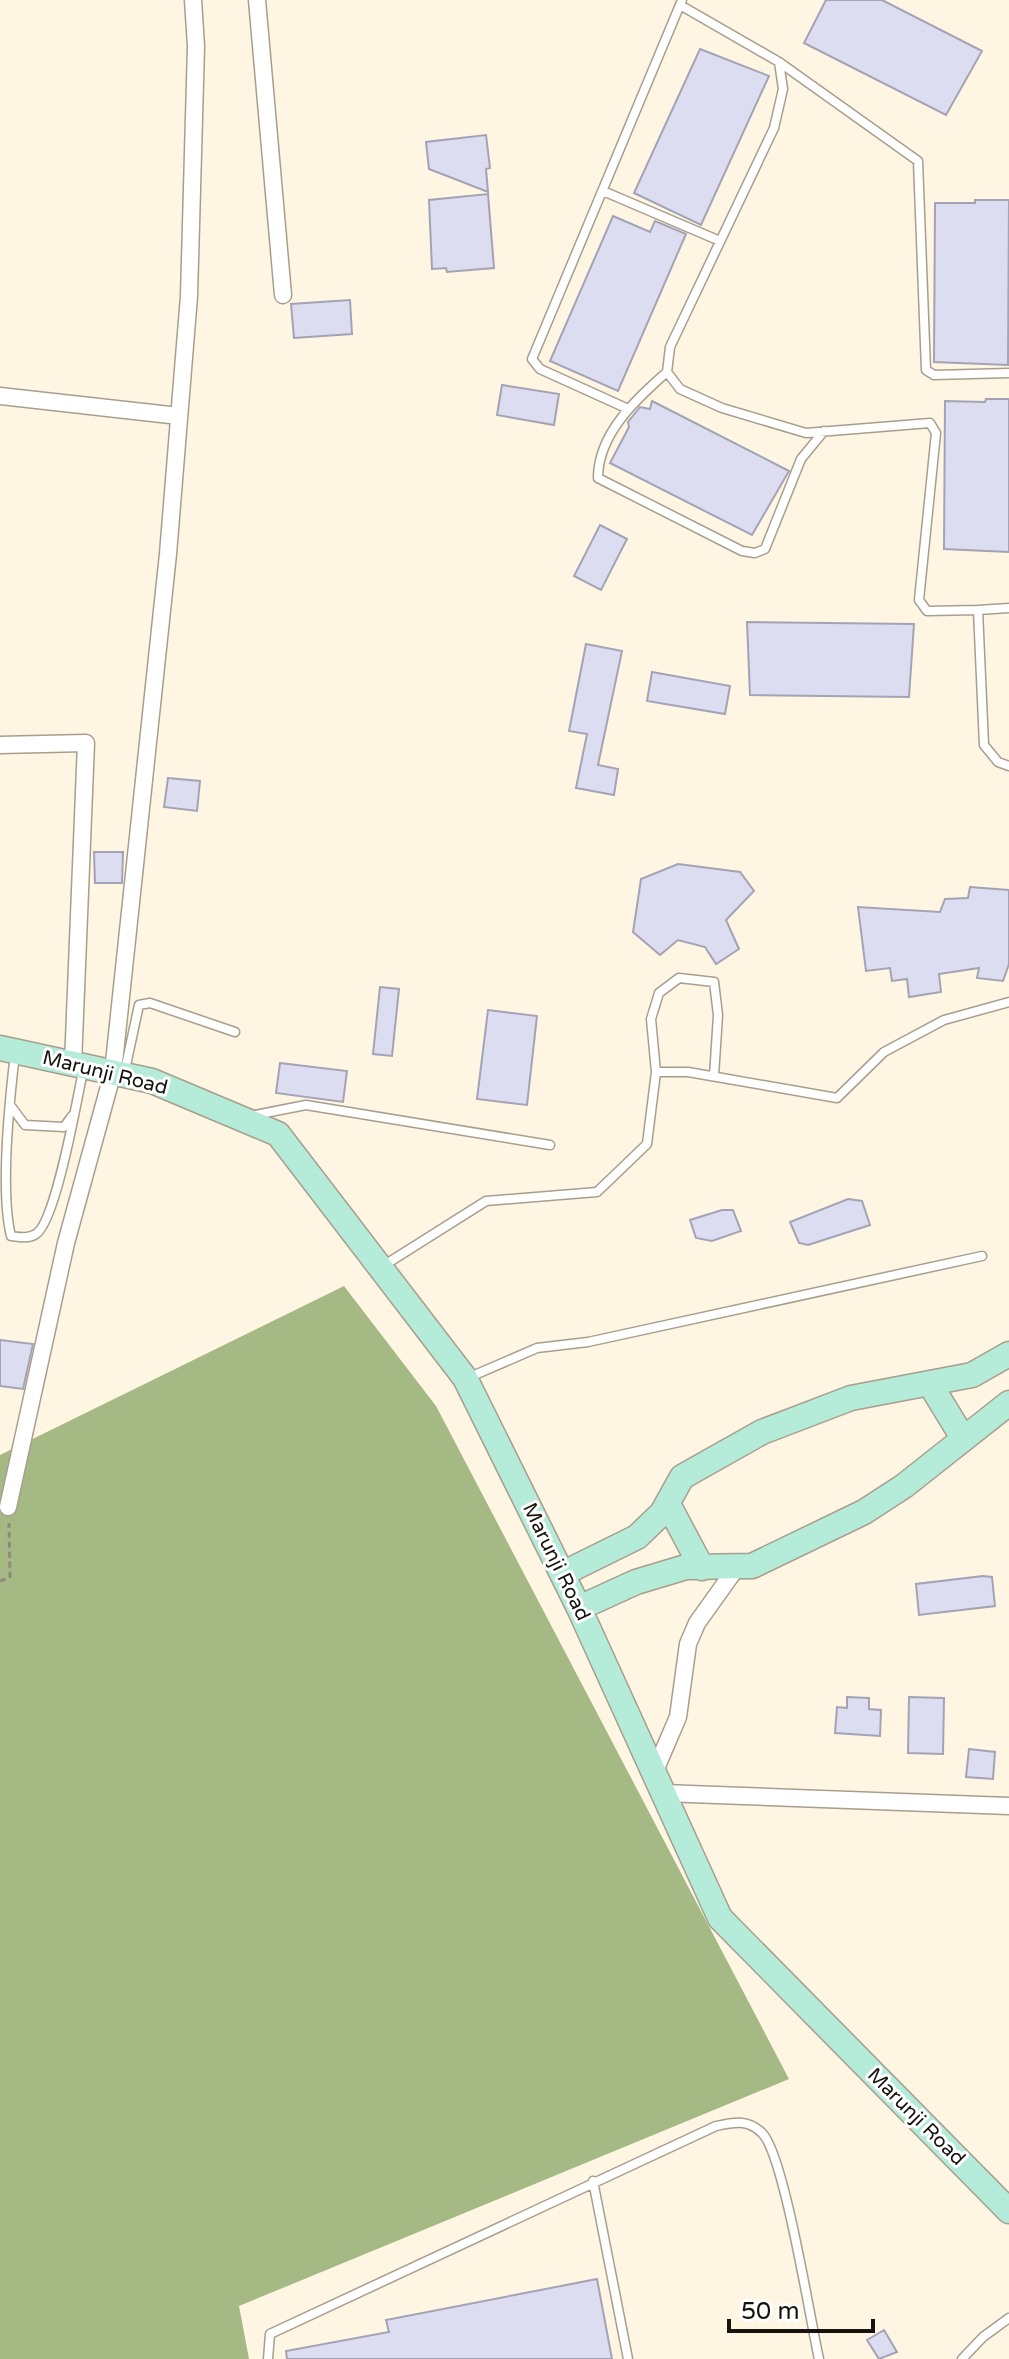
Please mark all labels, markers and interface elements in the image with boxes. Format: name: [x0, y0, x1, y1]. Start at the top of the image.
street label: Marunji Road: [40, 1046, 170, 1100]
street label: Marunji Road: [517, 1499, 595, 1625]
street label: Marunji Road: [862, 2063, 970, 2171]
scale bar: [729, 2283, 873, 2333]
text: 50 m: [741, 2297, 799, 2326]

